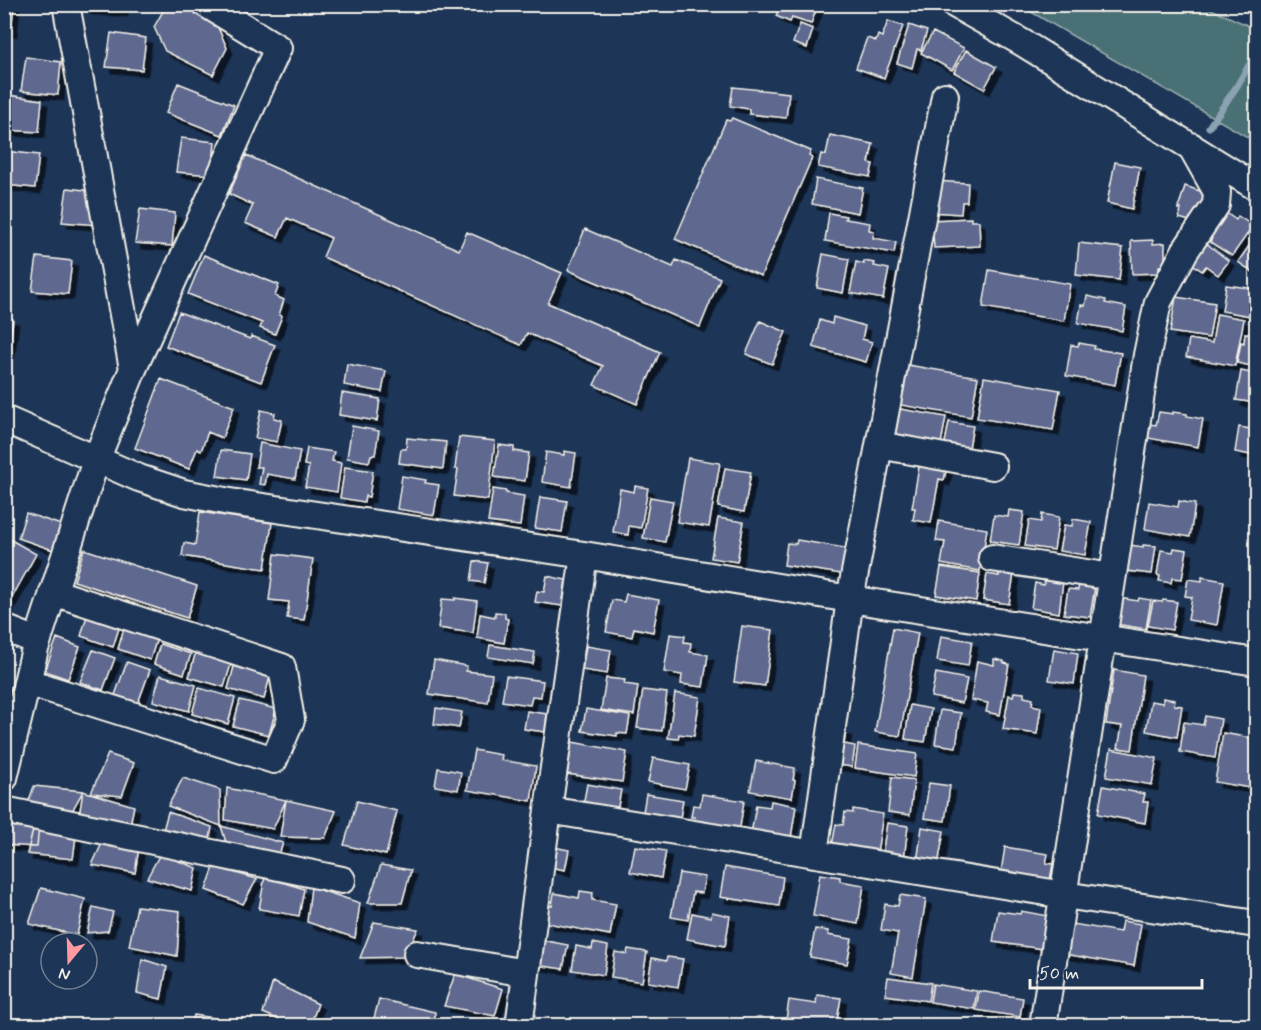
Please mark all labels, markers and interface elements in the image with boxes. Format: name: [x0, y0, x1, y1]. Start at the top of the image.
north arrow: [39, 931, 99, 991]
scale bar: [1030, 952, 1202, 990]
text: N: [56, 962, 73, 985]
text: 50 m: [1039, 962, 1079, 986]

